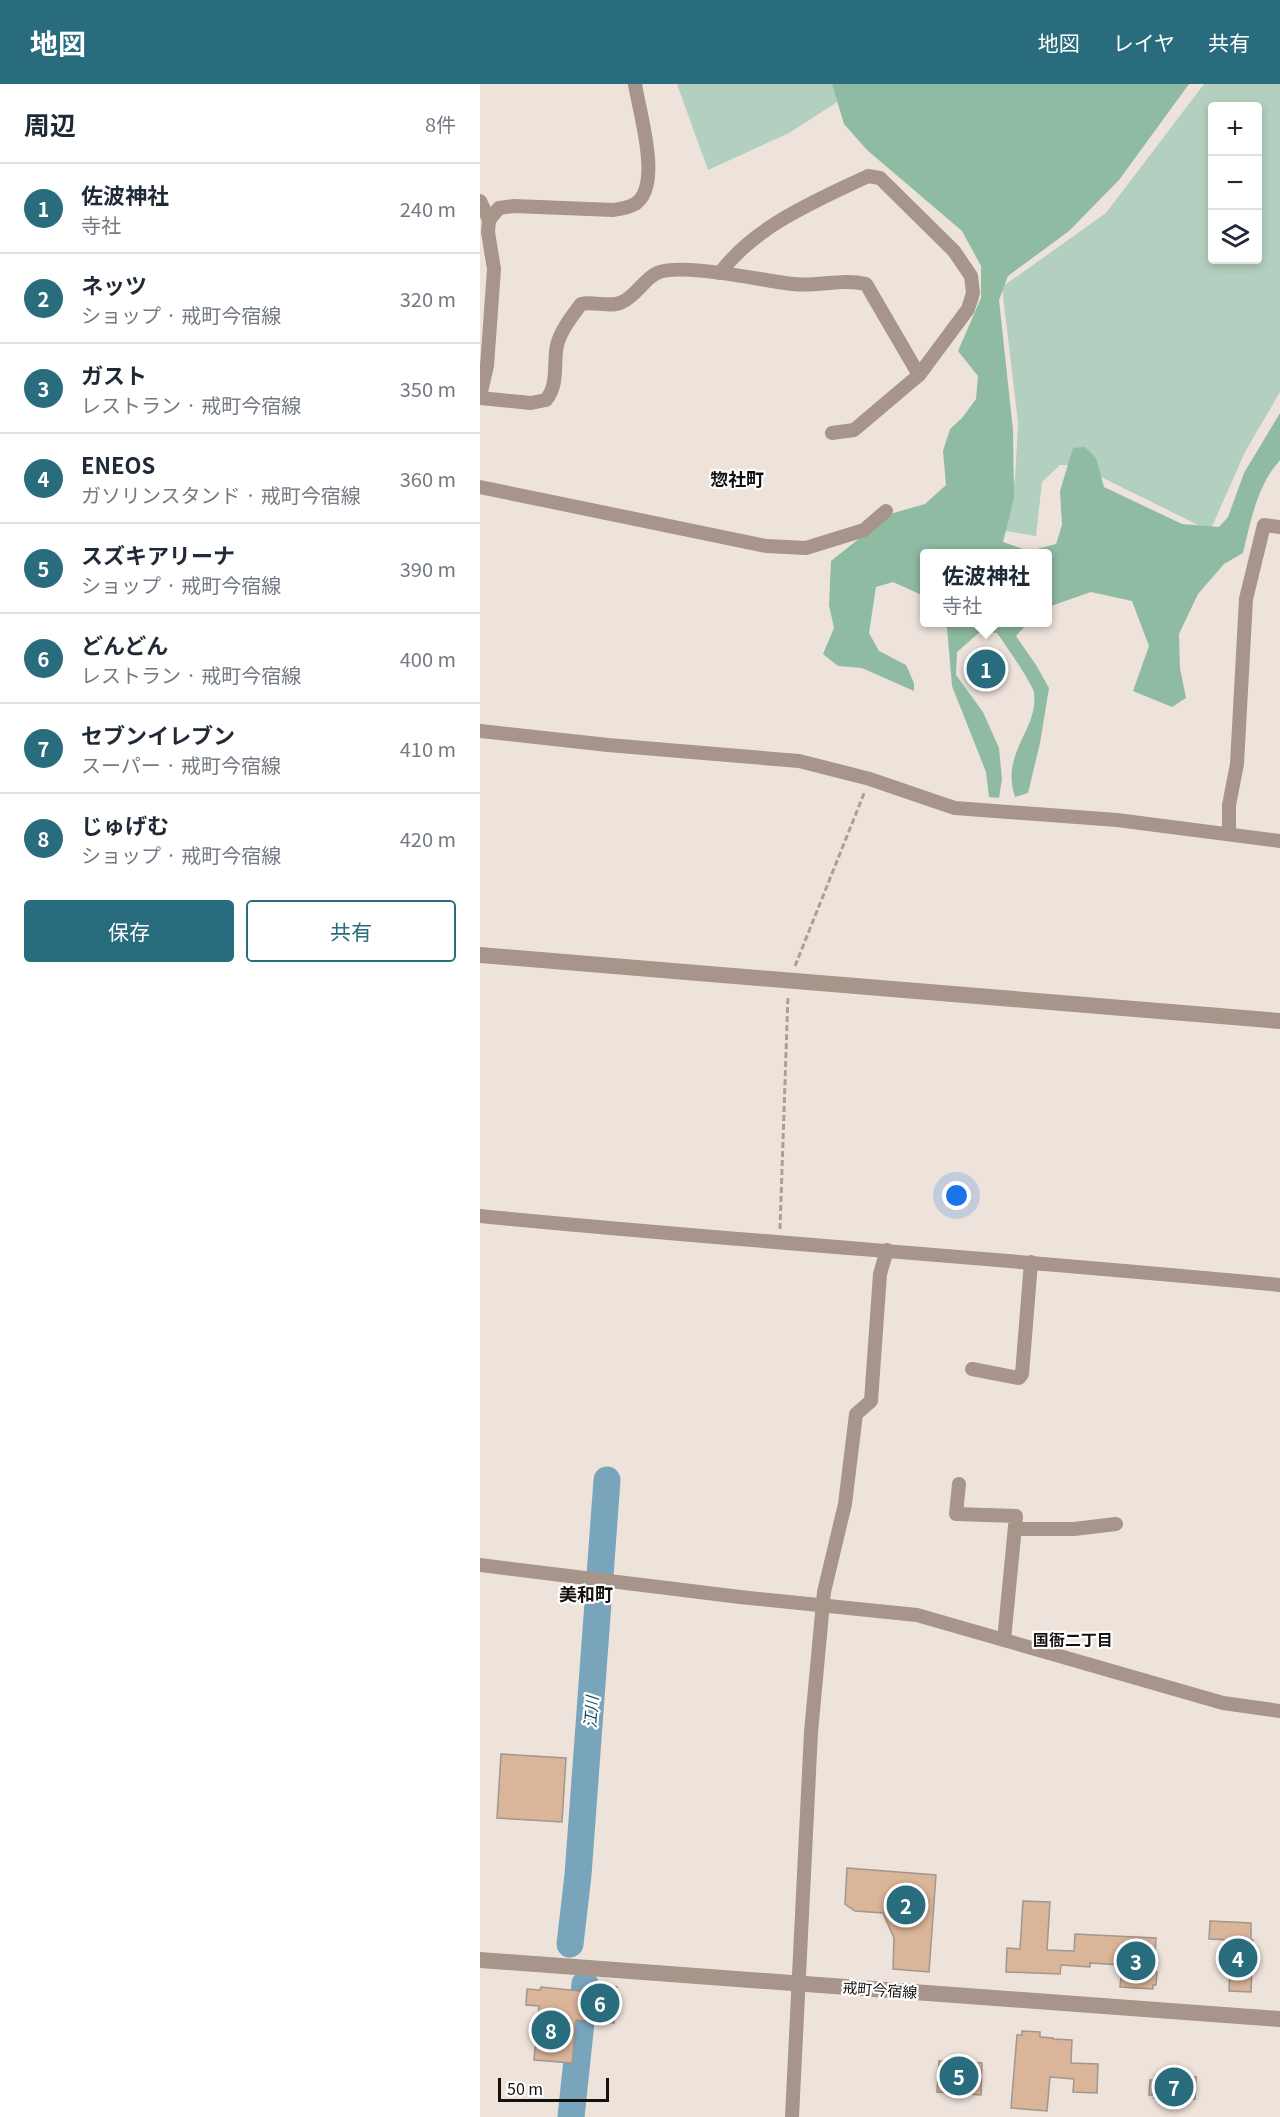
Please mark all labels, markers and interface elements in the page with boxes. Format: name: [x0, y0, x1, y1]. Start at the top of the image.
text: 地図: [30, 22, 86, 62]
text: 地図: [1038, 27, 1080, 57]
text: レイヤ: [1113, 27, 1175, 57]
text: 共有: [1208, 27, 1250, 57]
map controls: [1208, 102, 1262, 264]
button: +: [1208, 102, 1262, 156]
text: 周辺: [24, 105, 76, 142]
text: 8件: [425, 109, 456, 138]
button: −: [1208, 156, 1262, 210]
text: 佐波神社: [81, 178, 169, 210]
text: 1: [38, 194, 49, 223]
text: 240 m: [400, 194, 456, 223]
text: 寺社: [81, 210, 121, 239]
button: layers: [1208, 210, 1262, 264]
text: ネッツ: [81, 268, 147, 300]
text: 2: [38, 284, 49, 313]
text: 320 m: [400, 284, 456, 313]
text: ショップ · 戒町今宿線: [81, 300, 281, 329]
text: ガスト: [81, 358, 147, 390]
text: 3: [38, 374, 49, 403]
text: 350 m: [400, 374, 456, 403]
text: レストラン · 戒町今宿線: [81, 390, 301, 419]
text: ENEOS: [81, 448, 155, 480]
text: 4: [38, 464, 49, 493]
text: 360 m: [400, 464, 456, 493]
district label: 惣社町: [710, 465, 764, 491]
text: ガソリンスタンド · 戒町今宿線: [81, 480, 361, 509]
text: スズキアリーナ: [81, 538, 235, 570]
popup: [920, 549, 1052, 627]
text: 5: [38, 554, 49, 583]
text: 390 m: [400, 554, 456, 583]
text: 佐波神社: [942, 558, 1030, 590]
text: ショップ · 戒町今宿線: [81, 570, 281, 599]
text: 寺社: [942, 590, 982, 619]
text: どんどん: [81, 628, 168, 660]
text: 6: [38, 644, 49, 673]
text: 400 m: [400, 644, 456, 673]
pin: 1: [966, 646, 1006, 692]
text: レストラン · 戒町今宿線: [81, 660, 301, 689]
text: セブンイレブン: [81, 718, 235, 750]
text: 7: [38, 734, 49, 763]
text: 410 m: [400, 734, 456, 763]
text: スーパー · 戒町今宿線: [81, 750, 281, 779]
text: じゅげむ: [81, 808, 169, 840]
text: 8: [38, 824, 49, 853]
text: 420 m: [400, 824, 456, 853]
text: ショップ · 戒町今宿線: [81, 840, 281, 869]
button: 保存: [24, 900, 234, 962]
button: 共有: [246, 900, 456, 962]
your location: [942, 1181, 971, 1210]
district label: 美和町: [559, 1580, 613, 1606]
district label: 国衙二丁目: [1033, 1627, 1113, 1651]
water label: 江川: [577, 1693, 603, 1729]
pin: 2: [886, 1882, 926, 1928]
pin: 4: [1218, 1936, 1257, 1980]
pin: 3: [1116, 1938, 1156, 1984]
street label: 戒町今宿線: [842, 1976, 918, 2002]
pin: 6: [580, 1980, 620, 2026]
pin: 8: [532, 2008, 570, 2052]
pin: 5: [940, 2054, 978, 2098]
pin: 7: [1154, 2064, 1194, 2110]
scale bar: [498, 2075, 609, 2102]
text: 50 m: [507, 2076, 543, 2100]

